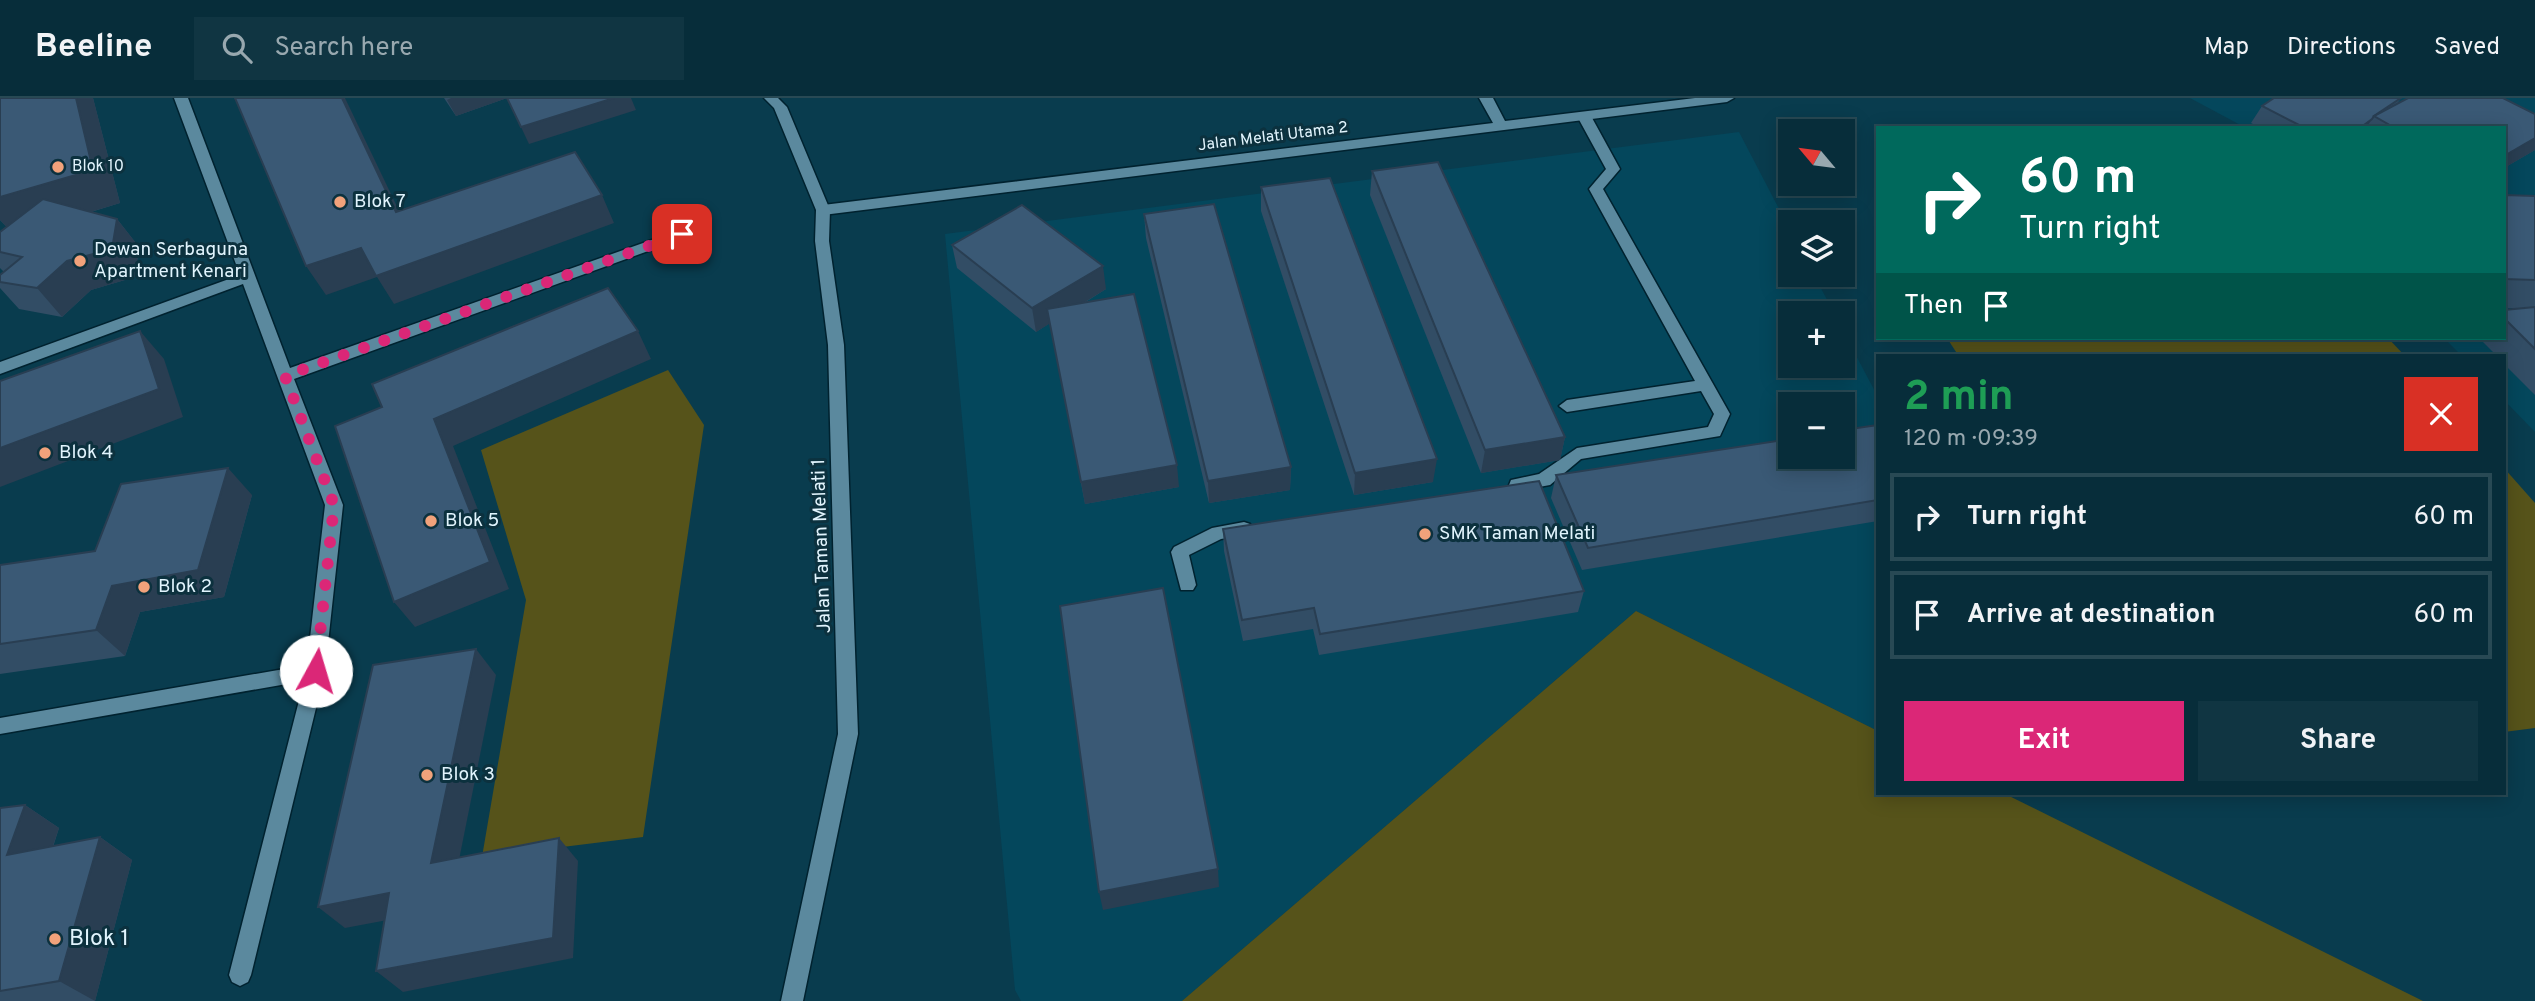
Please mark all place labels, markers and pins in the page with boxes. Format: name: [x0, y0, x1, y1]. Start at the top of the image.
place label: Blok 10: [72, 157, 124, 177]
marker: Blok 10: [50, 159, 66, 175]
place label: Blok 7: [354, 190, 406, 214]
marker: Blok 7: [332, 194, 348, 210]
pin: [652, 204, 712, 264]
place label: Dewan Serbaguna Apartment Kenari: [94, 238, 248, 284]
marker: Dewan Serbaguna Apartment Kenari: [72, 253, 88, 269]
place label: Blok 4: [59, 441, 113, 465]
marker: Blok 4: [37, 445, 53, 461]
place label: Blok 5: [445, 509, 499, 533]
marker: Blok 5: [423, 513, 439, 529]
place label: SMK Taman Melati: [1439, 522, 1595, 546]
marker: SMK Taman Melati: [1417, 526, 1433, 542]
place label: Blok 2: [158, 575, 212, 599]
marker: Blok 2: [136, 579, 152, 595]
place label: Blok 3: [441, 763, 495, 787]
marker: Blok 3: [419, 767, 435, 783]
place label: Blok 1: [69, 925, 129, 954]
marker: Blok 1: [47, 931, 63, 947]

